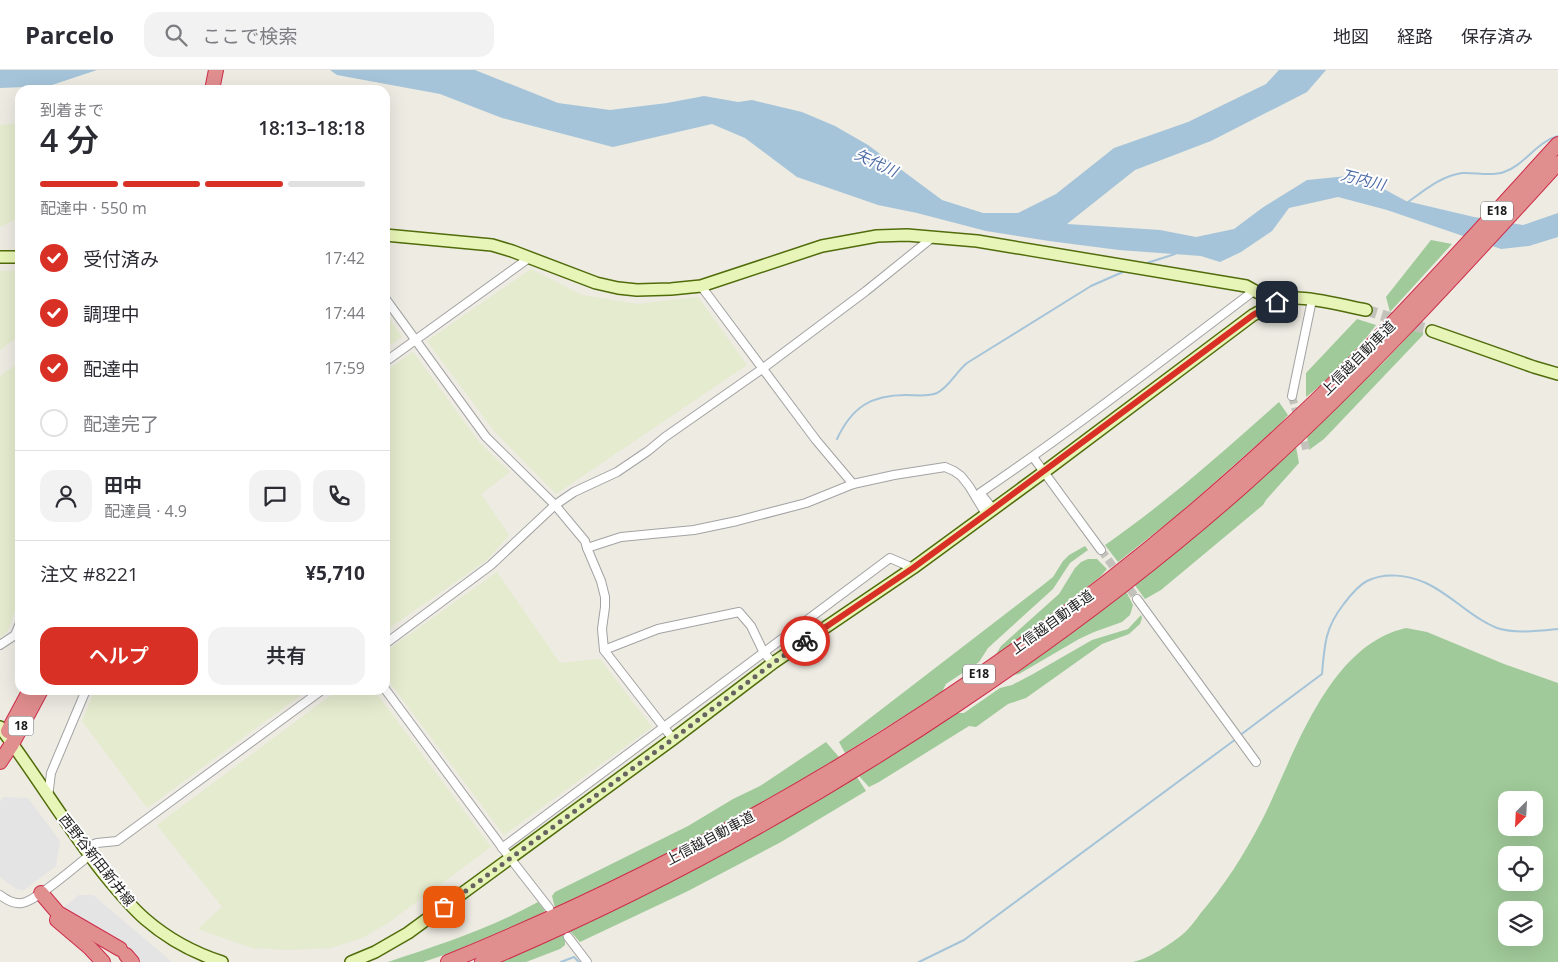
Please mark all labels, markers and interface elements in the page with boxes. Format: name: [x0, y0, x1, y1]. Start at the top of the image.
search box: [144, 12, 494, 57]
text: Parcelo: [25, 18, 114, 51]
icon: search: [162, 21, 190, 49]
text: ここで検索: [202, 23, 297, 49]
text: 地図: [1333, 24, 1369, 48]
text: 経路: [1397, 24, 1433, 48]
text: 保存済み: [1461, 24, 1533, 48]
text: 到着まで: [40, 99, 104, 121]
text: 18:13–18:18: [258, 115, 365, 141]
text: 4 分: [40, 118, 99, 161]
water label: 矢代川: [852, 144, 903, 182]
water label: 万内川: [1339, 164, 1389, 195]
text: 配達中 · 550 m: [40, 197, 147, 219]
road number: E18: [1481, 202, 1513, 220]
icon: check: [40, 244, 68, 272]
text: 受付済み: [83, 246, 159, 272]
text: 17:42: [324, 247, 365, 269]
pin: [1256, 281, 1298, 323]
icon: home: [1263, 288, 1291, 316]
icon: check: [40, 299, 68, 327]
text: 調理中: [83, 301, 140, 327]
text: 17:44: [324, 302, 365, 324]
street label: 上信越自動車道: [1316, 316, 1399, 399]
icon: check: [40, 354, 68, 382]
text: 配達中: [83, 356, 140, 382]
text: 17:59: [324, 357, 365, 379]
text: 配達完了: [83, 411, 159, 437]
button: person: [40, 470, 92, 522]
button: chat: [249, 470, 301, 522]
button: phone: [313, 470, 365, 522]
text: 田中: [104, 472, 142, 498]
text: 配達員 · 4.9: [104, 500, 187, 522]
text: ¥5,710: [305, 560, 365, 586]
text: 注文 #8221: [40, 561, 139, 587]
street label: 上信越自動車道: [1006, 585, 1097, 658]
courier: [780, 616, 830, 666]
button: ヘルプ: [40, 627, 198, 685]
button: 共有: [208, 627, 365, 685]
icon: bike: [791, 627, 819, 655]
road number: E18: [963, 664, 995, 684]
road number: 18: [8, 716, 34, 736]
north arrow: [1498, 791, 1542, 836]
map controls: [1498, 791, 1543, 946]
street label: 上信越自動車道: [662, 806, 757, 869]
street label: 西野谷新田新井線: [55, 810, 139, 910]
button: locate: [1498, 846, 1543, 891]
pin: [423, 886, 465, 928]
icon: bag: [430, 893, 458, 921]
button: layers: [1498, 901, 1543, 946]

